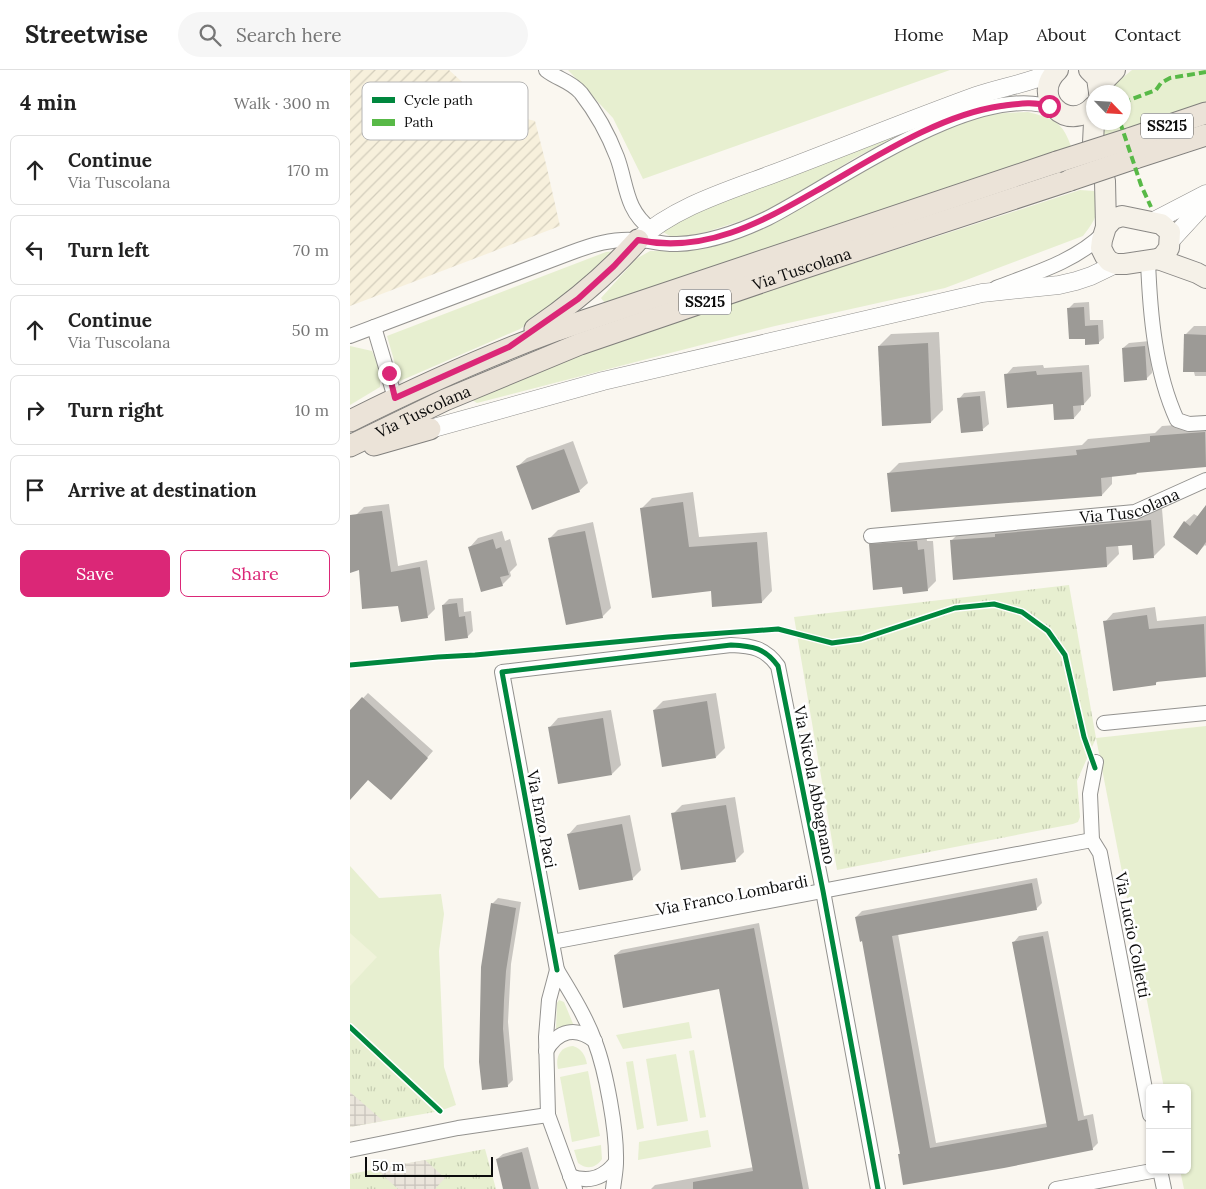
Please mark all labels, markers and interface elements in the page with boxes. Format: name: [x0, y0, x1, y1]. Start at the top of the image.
search box: [178, 12, 528, 57]
text: Streetwise: [25, 19, 148, 50]
icon: search: [196, 21, 224, 49]
text: Search here: [236, 23, 342, 47]
text: Home: [894, 23, 944, 46]
text: Map: [972, 23, 1008, 46]
text: About: [1036, 23, 1086, 46]
text: Contact: [1114, 23, 1181, 46]
legend: [362, 82, 528, 140]
north arrow: [1086, 85, 1131, 130]
text: 4 min: [20, 89, 77, 116]
text: Cycle path: [404, 91, 473, 109]
text: Walk · 300 m: [234, 93, 330, 113]
route start: [1038, 95, 1061, 118]
text: Path: [404, 113, 433, 131]
road number: SS215: [1141, 114, 1193, 138]
text: Continue: [68, 148, 152, 172]
icon: ahead: [21, 156, 49, 184]
text: 170 m: [287, 160, 329, 180]
text: Via Tuscolana: [68, 172, 171, 192]
icon: left: [21, 236, 49, 264]
text: Turn left: [68, 238, 149, 262]
text: 70 m: [293, 240, 329, 260]
street label: Via Tuscolana: [749, 243, 854, 295]
road number: SS215: [679, 290, 731, 314]
text: Continue: [68, 308, 152, 332]
icon: ahead: [21, 316, 49, 344]
text: 50 m: [292, 320, 329, 340]
text: Via Tuscolana: [68, 332, 171, 352]
route end: [378, 362, 401, 385]
street label: Via Tuscolana: [371, 381, 474, 442]
icon: right: [21, 396, 49, 424]
text: Turn right: [68, 398, 164, 422]
text: 10 m: [295, 400, 329, 420]
icon: arrive: [21, 476, 49, 504]
text: Arrive at destination: [68, 478, 257, 502]
street label: Via Tuscolana: [1078, 483, 1182, 527]
button: Save: [20, 550, 170, 597]
button: Share: [180, 550, 330, 597]
street label: Via Nicola Abbagnano: [790, 703, 840, 866]
street label: Via Enzo Paci: [523, 767, 561, 870]
street label: Via Franco Lombardi: [654, 870, 809, 920]
street label: Via Lucio Colletti: [1111, 870, 1155, 999]
map controls: [1146, 1084, 1191, 1174]
button: +: [1146, 1084, 1191, 1129]
button: −: [1146, 1129, 1191, 1174]
scale bar: [365, 1154, 492, 1177]
text: 50 m: [372, 1157, 405, 1175]

